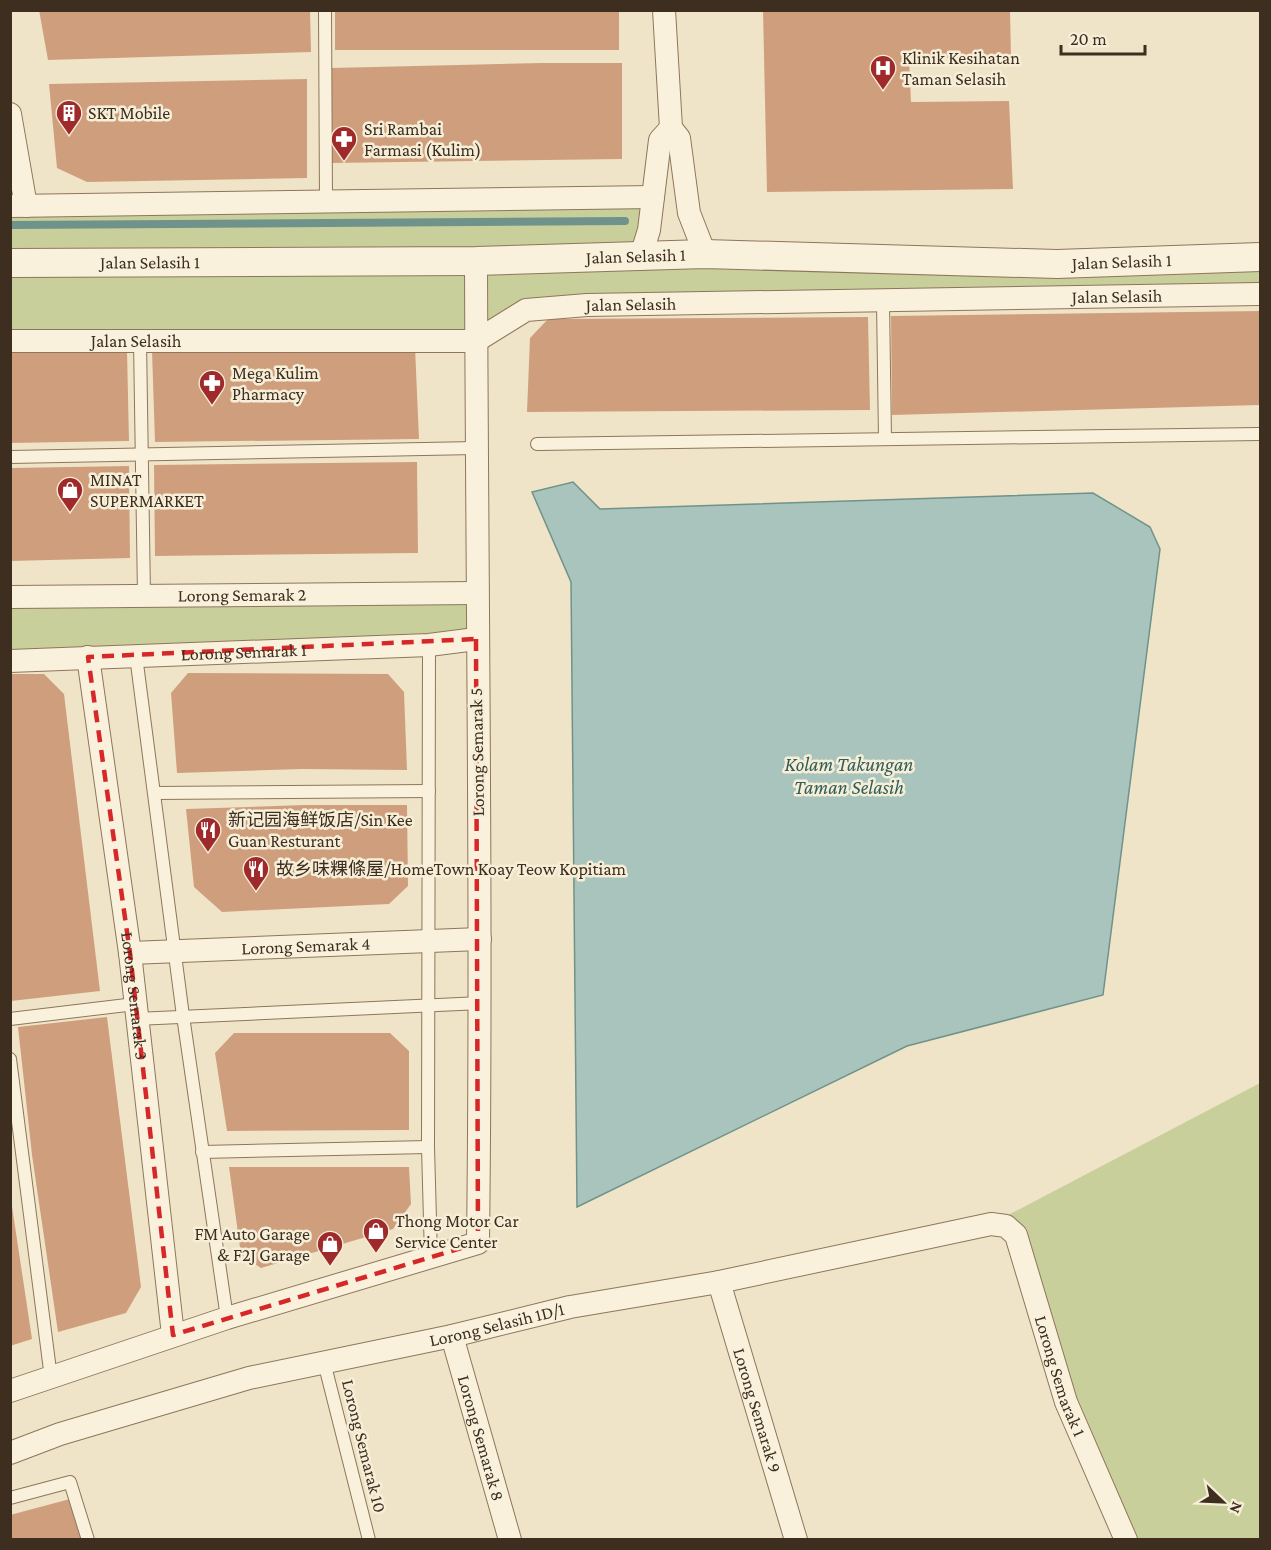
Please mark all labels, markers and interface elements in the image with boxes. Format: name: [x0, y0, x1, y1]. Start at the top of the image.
scale bar: [1061, 18, 1145, 56]
text: 20 m: [1070, 29, 1107, 49]
place label: Klinik Kesihatan Taman Selasih: [902, 48, 1020, 89]
hospital icon: Klinik Kesihatan Taman Selasih: [868, 53, 898, 91]
building icon: SKT Mobile: [54, 98, 84, 136]
place label: SKT Mobile: [88, 103, 170, 123]
place label: Sri Rambai Farmasi (Kulim): [364, 119, 481, 161]
pharmacy icon: Sri Rambai Farmasi (Kulim): [329, 124, 359, 162]
street label: Jalan Selasih 1: [584, 245, 686, 268]
street label: Jalan Selasih 1: [1069, 250, 1172, 274]
street label: Jalan Selasih 1: [98, 252, 200, 273]
street label: Jalan Selasih: [1069, 286, 1163, 307]
street label: Jalan Selasih: [583, 294, 677, 315]
street label: Jalan Selasih: [89, 331, 182, 351]
place label: Mega Kulim Pharmacy: [232, 363, 319, 404]
pharmacy icon: Mega Kulim Pharmacy: [197, 368, 227, 406]
place label: MINAT SUPERMARKET: [90, 470, 204, 511]
shop icon: MINAT SUPERMARKET: [55, 475, 85, 513]
street label: Lorong Semarak 2: [178, 584, 306, 606]
street label: Lorong Semarak 1: [180, 640, 307, 664]
street label: Lorong Semarak 5: [466, 688, 488, 816]
water label: Kolam Takungan Taman Selasih: [785, 753, 913, 798]
place label: 新记园海鲜饭店/Sin Kee Guan Resturant: [228, 810, 413, 851]
restaurant icon: 新记园海鲜饭店/Sin Kee Guan Resturant: [193, 815, 223, 853]
restaurant icon: 故乡味粿條屋/HomeTown Koay Teow Kopitiam: [241, 854, 271, 892]
place label: 故乡味粿條屋/HomeTown Koay Teow Kopitiam: [276, 859, 627, 879]
street label: Lorong Semarak 3: [117, 930, 152, 1061]
street label: Lorong Semarak 4: [241, 933, 371, 959]
place label: Thong Motor Car Service Center: [395, 1211, 519, 1252]
shop icon: Thong Motor Car Service Center: [361, 1216, 391, 1254]
place label: FM Auto Garage & F2J Garage: [194, 1224, 310, 1265]
shop icon: FM Auto Garage & F2J Garage: [315, 1229, 345, 1267]
street label: Lorong Selasih 1D/1: [427, 1299, 566, 1350]
street label: Lorong Semarak 1: [1031, 1313, 1090, 1440]
street label: Lorong Semarak 9: [729, 1346, 785, 1475]
street label: Lorong Semarak 8: [454, 1373, 508, 1503]
street label: Lorong Semarak 10: [338, 1377, 390, 1515]
north arrow: [1193, 1472, 1253, 1532]
text: N: [1226, 1499, 1246, 1516]

